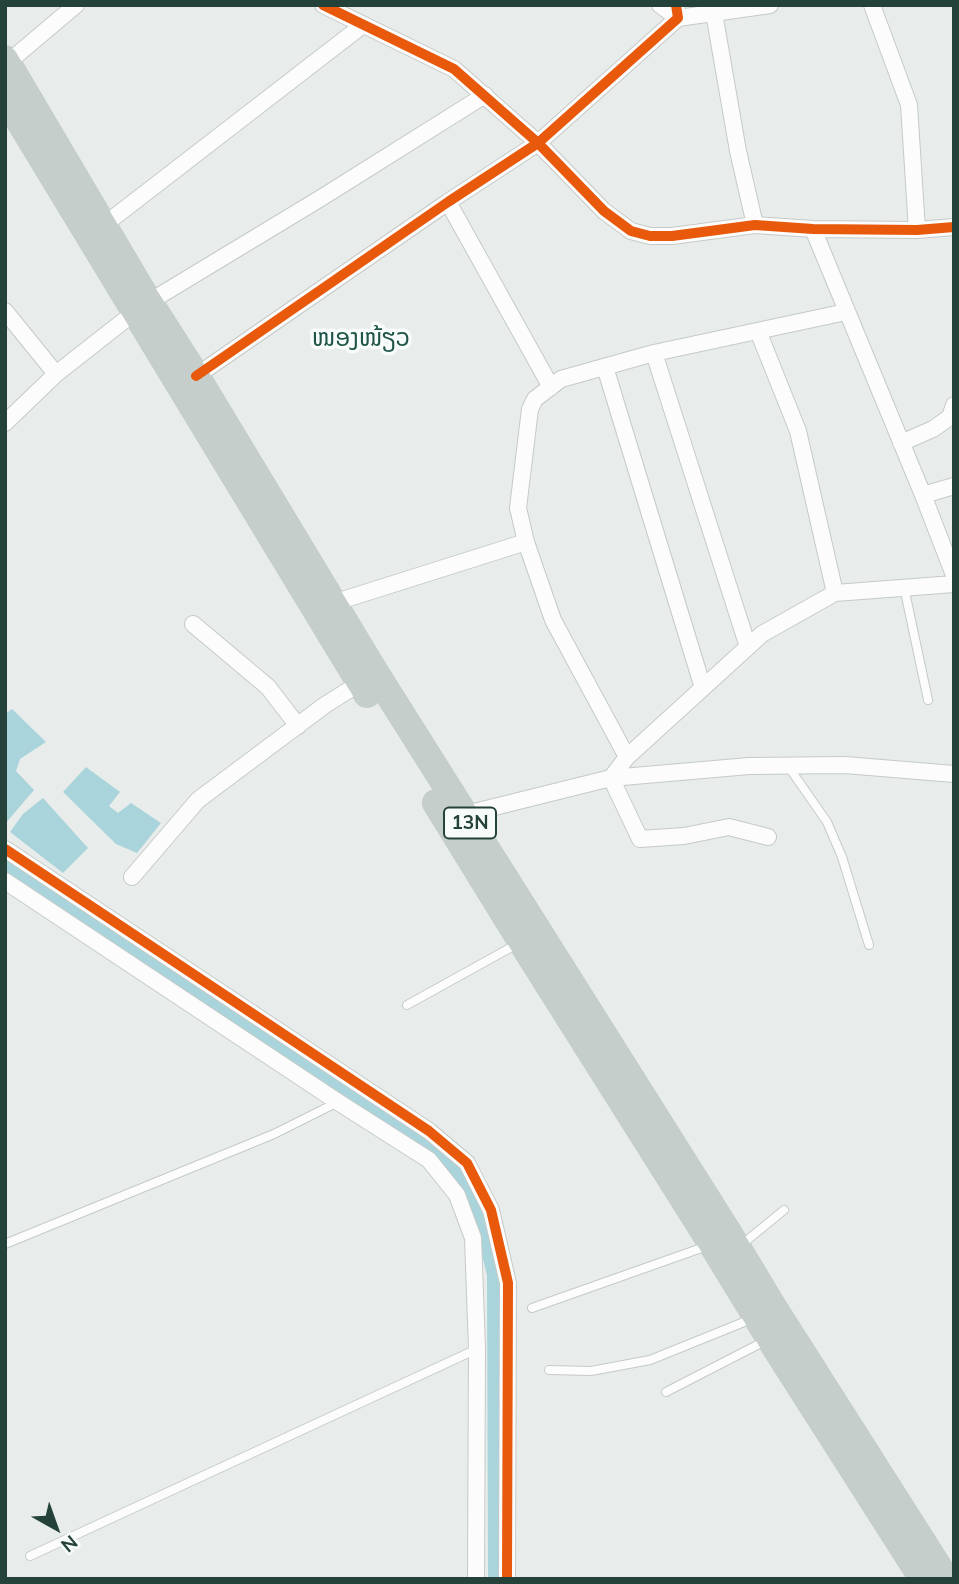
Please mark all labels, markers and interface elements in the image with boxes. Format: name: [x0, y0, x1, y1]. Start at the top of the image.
district label: ໜອງໜ້ຽວ: [312, 325, 410, 353]
road number: 13N: [444, 808, 496, 838]
north arrow: [21, 1493, 91, 1563]
text: N: [56, 1530, 83, 1558]

